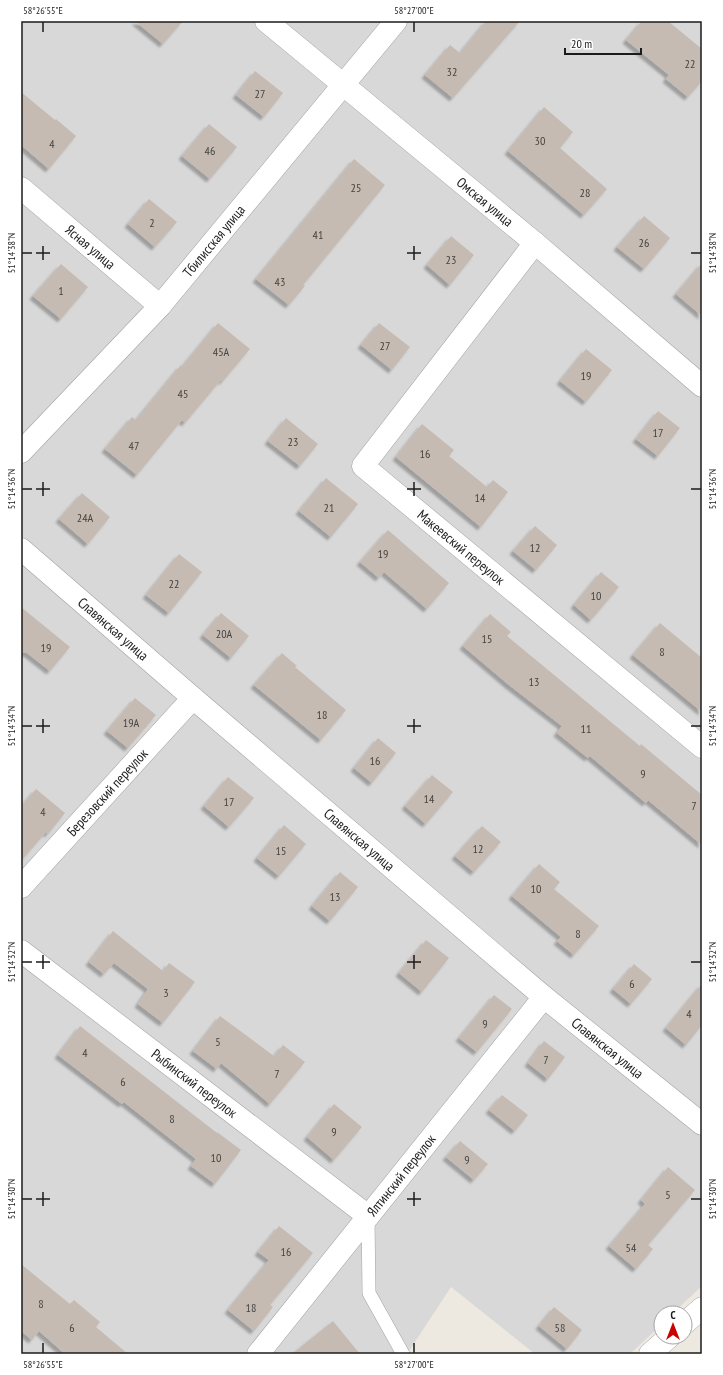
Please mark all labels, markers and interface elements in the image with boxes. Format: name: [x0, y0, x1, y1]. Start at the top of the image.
text: 58°26'55"E: [23, 4, 63, 17]
text: 58°27'00"E: [394, 4, 434, 17]
scale bar: [565, 30, 641, 56]
text: 20 m: [571, 36, 592, 51]
house number: 22: [685, 56, 695, 71]
house number: 32: [447, 64, 457, 79]
house number: 27: [255, 86, 265, 101]
house number: 30: [535, 133, 545, 148]
house number: 4: [49, 136, 55, 151]
house number: 46: [205, 143, 215, 158]
street label: Омская улица: [453, 173, 517, 230]
house number: 25: [351, 180, 361, 195]
house number: 28: [580, 185, 590, 200]
street label: Тбилисская улица: [179, 201, 249, 281]
house number: 2: [149, 215, 155, 230]
street label: Ясная улица: [62, 221, 119, 273]
house number: 41: [313, 227, 323, 242]
text: 51°14'38"N: [5, 233, 18, 273]
text: 51°14'38"N: [706, 233, 719, 273]
house number: 26: [639, 235, 649, 250]
house number: 23: [446, 252, 456, 267]
house number: 43: [275, 274, 285, 289]
house number: 1: [58, 283, 64, 298]
house number: 27: [380, 338, 390, 353]
house number: 45А: [213, 344, 230, 359]
house number: 19: [581, 368, 591, 383]
house number: 45: [178, 386, 188, 401]
house number: 17: [653, 425, 663, 440]
house number: 23: [288, 434, 298, 449]
house number: 47: [129, 438, 139, 453]
house number: 16: [420, 446, 430, 461]
text: 51°14'36"N: [5, 469, 18, 509]
text: 51°14'36"N: [706, 469, 719, 509]
house number: 14: [475, 490, 486, 505]
house number: 21: [324, 500, 334, 515]
street label: Макеевский переулок: [414, 506, 509, 589]
house number: 24А: [77, 510, 94, 525]
house number: 12: [530, 540, 540, 555]
house number: 19: [378, 546, 388, 561]
house number: 22: [169, 576, 179, 591]
house number: 10: [591, 588, 601, 603]
street label: Славянская улица: [74, 593, 152, 664]
house number: 20А: [216, 626, 233, 641]
house number: 15: [482, 631, 492, 646]
house number: 19: [41, 640, 51, 655]
house number: 8: [659, 644, 665, 659]
house number: 13: [529, 674, 539, 689]
text: 51°14'34"N: [5, 706, 18, 746]
text: 51°14'34"N: [706, 706, 719, 746]
house number: 18: [317, 707, 327, 722]
house number: 19А: [123, 715, 140, 730]
house number: 11: [581, 721, 591, 736]
street label: Березовский переулок: [63, 744, 152, 840]
house number: 16: [370, 753, 380, 768]
house number: 9: [640, 766, 646, 781]
house number: 14: [424, 791, 435, 806]
house number: 17: [224, 794, 234, 809]
house number: 7: [691, 798, 697, 813]
house number: 4: [40, 804, 46, 819]
street label: Славянская улица: [320, 804, 398, 875]
house number: 12: [473, 841, 483, 856]
house number: 15: [276, 843, 286, 858]
house number: 10: [531, 881, 541, 896]
house number: 13: [330, 889, 340, 904]
house number: 8: [575, 926, 581, 941]
text: 51°14'32"N: [5, 942, 18, 982]
text: 51°14'32"N: [706, 942, 719, 982]
house number: 6: [629, 976, 635, 991]
house number: 3: [163, 985, 169, 1000]
house number: 4: [686, 1006, 692, 1021]
street label: Славянская улица: [568, 1014, 647, 1082]
house number: 9: [482, 1016, 488, 1031]
house number: 5: [215, 1034, 221, 1049]
house number: 4: [82, 1045, 88, 1060]
street label: Рыбинский переулок: [148, 1045, 241, 1122]
house number: 7: [543, 1052, 549, 1067]
house number: 7: [274, 1066, 280, 1081]
house number: 6: [120, 1074, 126, 1089]
house number: 8: [169, 1111, 175, 1126]
house number: 9: [331, 1124, 337, 1139]
street label: Ялтинский переулок: [363, 1130, 440, 1220]
house number: 10: [211, 1150, 221, 1165]
house number: 9: [464, 1152, 470, 1167]
text: 51°14'30"N: [5, 1179, 18, 1219]
text: 51°14'30"N: [706, 1179, 719, 1219]
house number: 5: [665, 1187, 671, 1202]
house number: 54: [626, 1240, 637, 1255]
house number: 16: [281, 1244, 291, 1259]
house number: 8: [38, 1296, 44, 1311]
house number: 18: [246, 1300, 256, 1315]
north arrow: [653, 1305, 693, 1345]
text: С: [670, 1308, 676, 1322]
house number: 6: [69, 1320, 75, 1335]
house number: 58: [555, 1320, 565, 1335]
text: 58°26'55"E: [23, 1358, 63, 1371]
text: 58°27'00"E: [394, 1358, 434, 1371]

